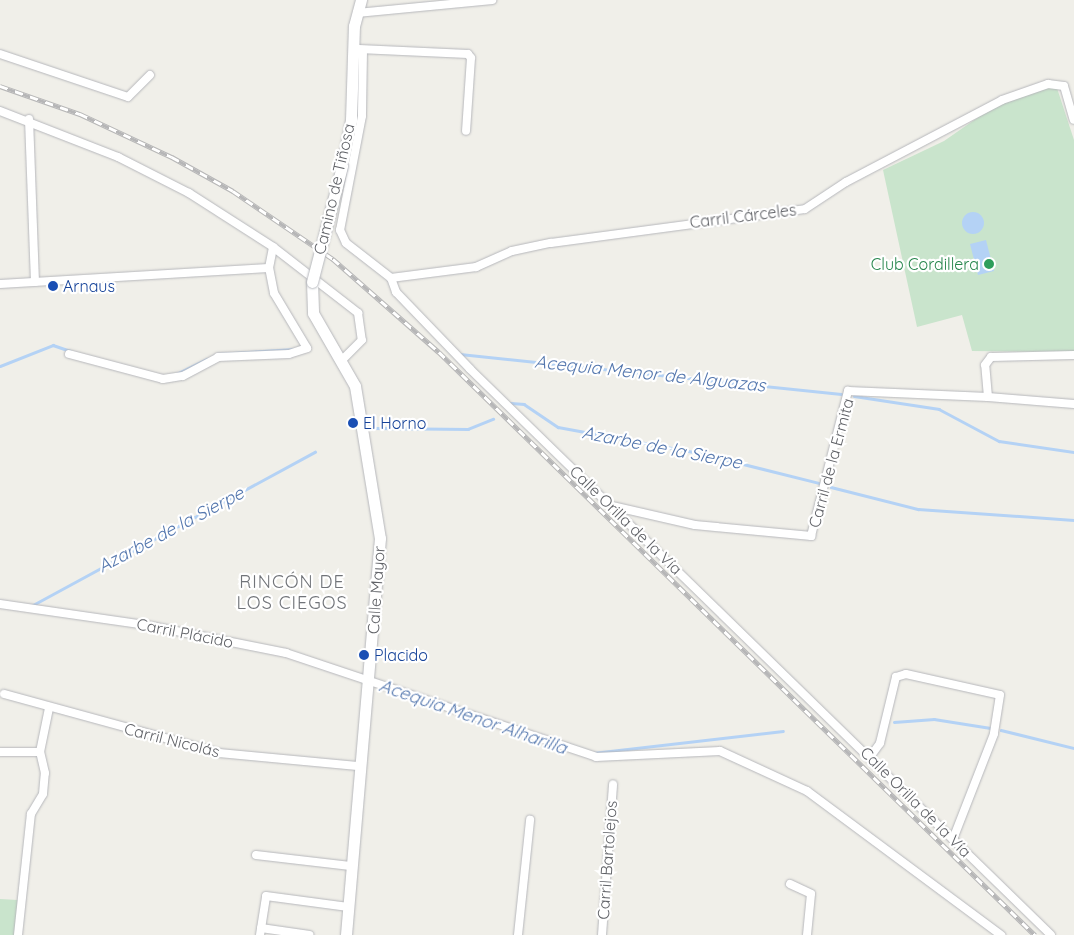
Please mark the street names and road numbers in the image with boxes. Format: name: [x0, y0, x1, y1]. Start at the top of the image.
street label: Camino de Tiñosa: [310, 122, 358, 256]
street label: Carril Cárceles: [689, 200, 797, 232]
street label: Carril de la Ermita: [804, 396, 858, 530]
street label: Calle Orilla de la Vía: [566, 461, 686, 579]
street label: Calle Mayor: [363, 545, 389, 635]
street label: Carril Plácido: [135, 614, 235, 652]
street label: Carril Nicolás: [122, 719, 222, 761]
street label: Calle Orilla de la Vía: [857, 743, 975, 861]
street label: Carril Bartolejos: [593, 800, 621, 920]

